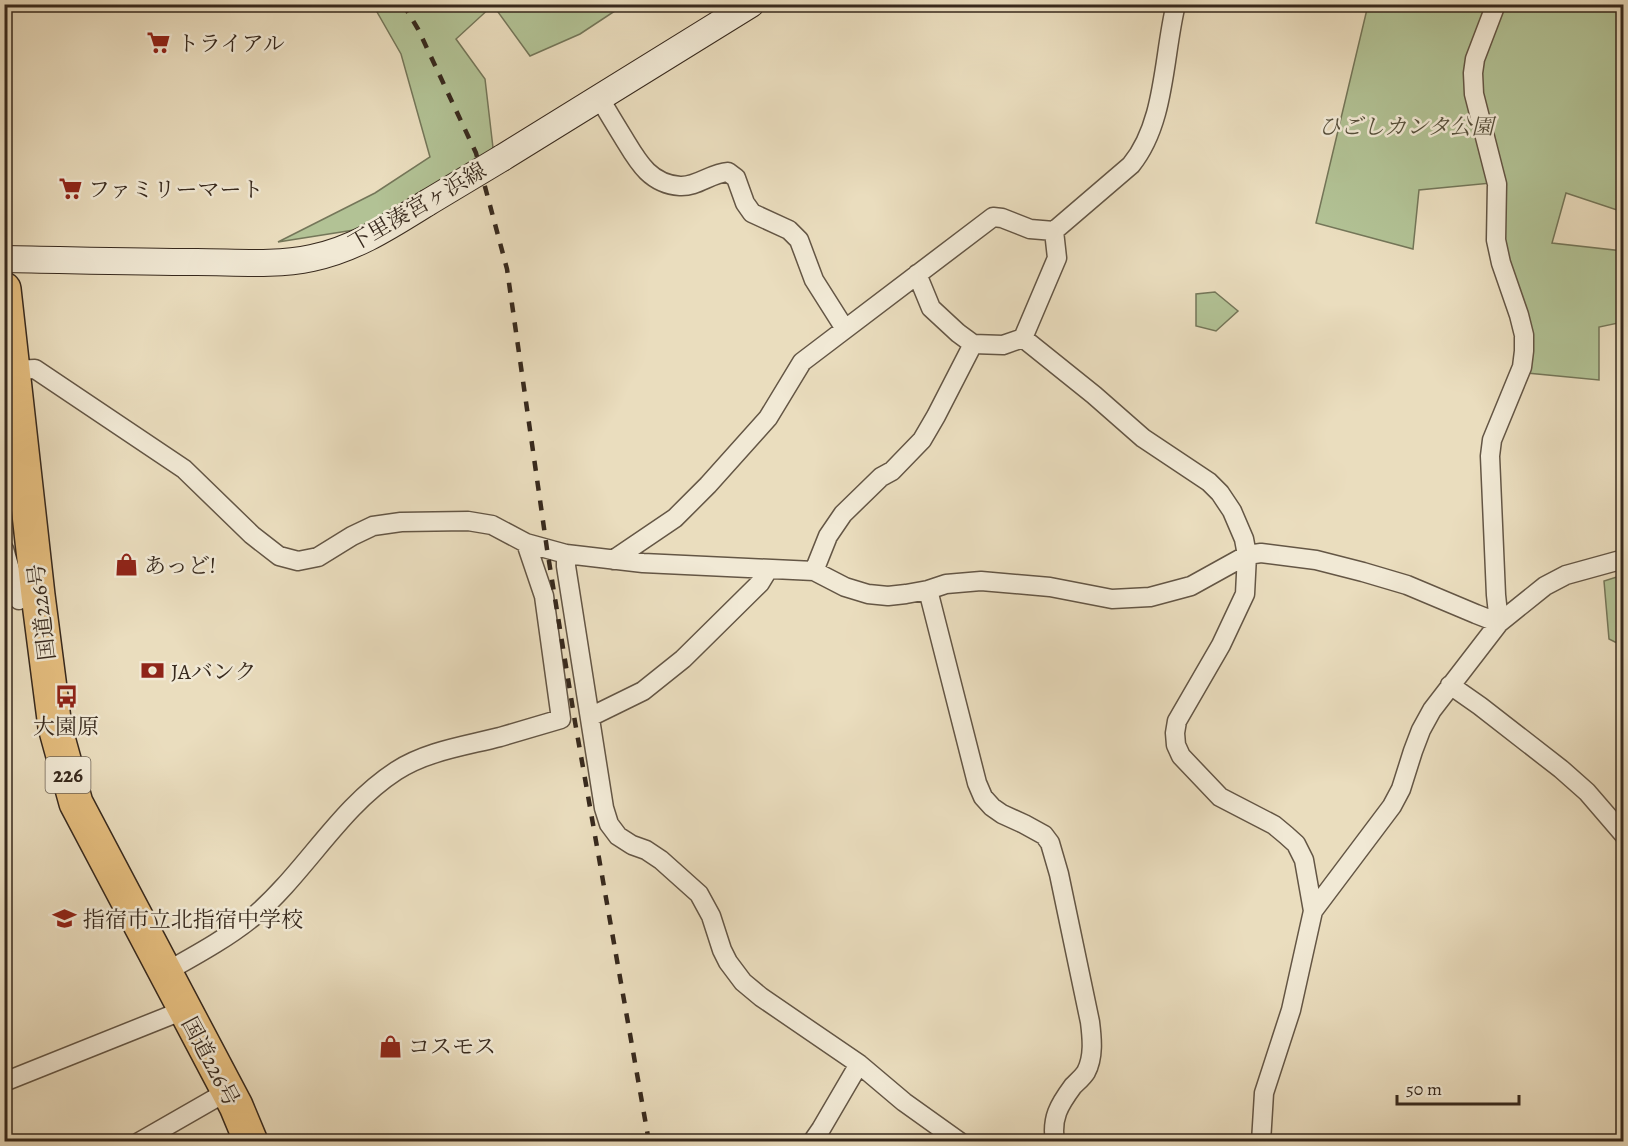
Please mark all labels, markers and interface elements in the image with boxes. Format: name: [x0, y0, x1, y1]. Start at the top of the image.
place label: トライアル: [177, 29, 285, 59]
supermarket icon: トライアル: [146, 30, 172, 56]
park label: ひごしカンタ公園: [1318, 112, 1497, 142]
street label: 下里湊宮ヶ浜線: [343, 155, 492, 258]
place label: ファミリーマート: [88, 175, 264, 205]
supermarket icon: ファミリーマート: [57, 176, 83, 202]
place label: あっど!: [144, 551, 216, 581]
shop icon: あっど!: [113, 552, 139, 578]
street label: 国道226号: [21, 562, 63, 662]
place label: JAバンク: [171, 657, 256, 687]
bank icon: JAバンク: [140, 658, 166, 684]
bus stop icon: 大園原: [53, 684, 79, 710]
place label: 大園原: [33, 712, 99, 742]
road number: 226: [46, 757, 90, 793]
place label: 指宿市立北指宿中学校: [83, 905, 303, 935]
school or university icon: 指宿市立北指宿中学校: [52, 906, 78, 932]
street label: 国道226号: [174, 1012, 246, 1111]
place label: コスモス: [408, 1032, 496, 1062]
shop icon: コスモス: [377, 1033, 403, 1059]
scale bar: [1397, 1068, 1518, 1106]
text: 50 m: [1406, 1077, 1442, 1101]

